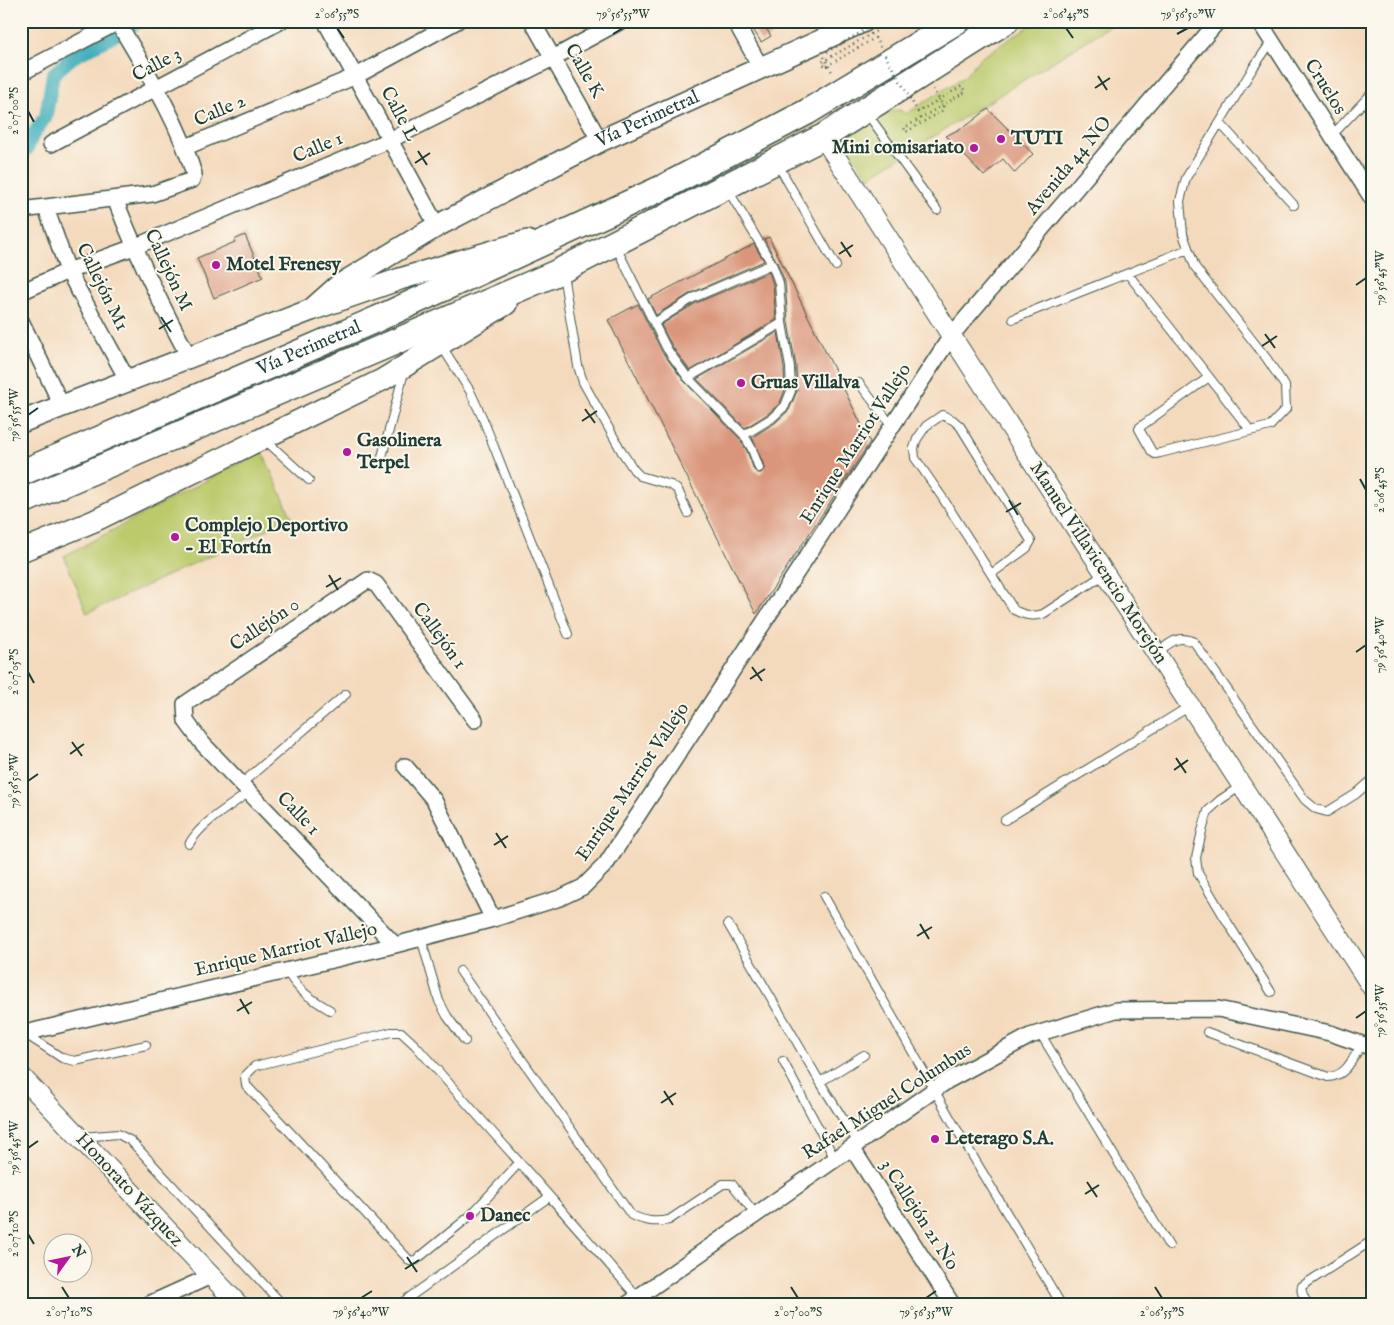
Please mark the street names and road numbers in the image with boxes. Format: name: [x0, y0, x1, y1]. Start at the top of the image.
street label: Calle K: [559, 40, 609, 103]
street label: Calle 3: [128, 42, 186, 88]
street label: Cruelos: [1299, 55, 1351, 119]
street label: Calle L: [375, 83, 424, 146]
street label: Vía Perimetral: [591, 85, 704, 154]
street label: Calle 2: [191, 89, 250, 133]
street label: Avenida 44 NO: [1020, 111, 1118, 221]
street label: Calle 1: [289, 127, 347, 169]
street label: Callejón M: [139, 225, 197, 315]
street label: Callejón M1: [70, 239, 134, 335]
street label: Vía Perimetral: [252, 315, 366, 382]
street label: Enrique Marriot Vallejo: [795, 359, 917, 529]
street label: Manuel Villavicencio Morejón: [1024, 457, 1172, 669]
street label: Callejón 0: [225, 593, 305, 657]
street label: Callejón 1: [407, 598, 471, 674]
street label: Enrique Marriot Vallejo: [571, 698, 695, 866]
street label: Calle 1: [271, 787, 325, 841]
street label: Enrique Marriot Vallejo: [192, 917, 380, 983]
street label: Rafael Miguel Columbus: [798, 1038, 976, 1166]
street label: Honorato Vázquez: [70, 1128, 188, 1252]
street label: 3 Callejón 21 No: [874, 1155, 964, 1275]

